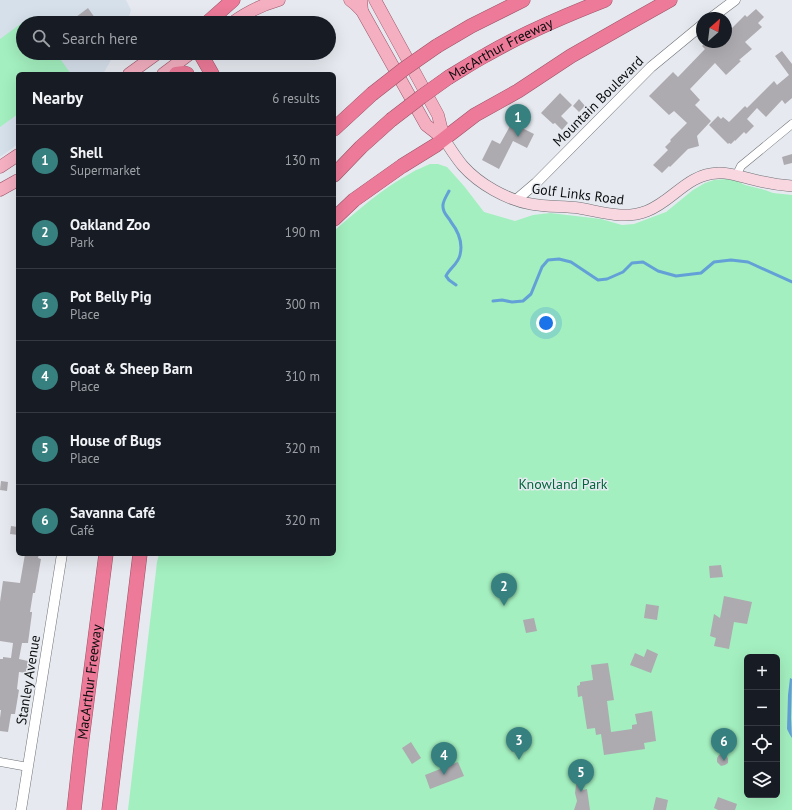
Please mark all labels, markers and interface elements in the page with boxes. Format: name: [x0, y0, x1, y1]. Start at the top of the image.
north arrow: [696, 12, 732, 48]
street label: MacArthur Freeway: [445, 13, 556, 84]
search box: [16, 16, 336, 60]
icon: search: [30, 27, 52, 49]
text: Search here: [62, 29, 138, 48]
street label: Mountain Boulevard: [549, 52, 647, 150]
text: Nearby: [32, 87, 83, 109]
text: 6 results: [272, 90, 320, 107]
pin: 1: [505, 104, 531, 137]
text: Shell: [70, 143, 103, 162]
text: 1: [41, 152, 49, 169]
text: 130 m: [285, 152, 320, 169]
text: Supermarket: [70, 162, 140, 179]
street label: Golf Links Road: [531, 179, 625, 209]
text: Oakland Zoo: [70, 215, 150, 234]
text: 2: [41, 224, 49, 241]
text: 190 m: [285, 224, 320, 241]
text: Park: [70, 234, 94, 251]
text: Pot Belly Pig: [70, 287, 152, 306]
text: 3: [41, 296, 49, 313]
text: 300 m: [285, 296, 320, 313]
text: Place: [70, 306, 100, 323]
your location: [536, 313, 556, 333]
text: Goat & Sheep Barn: [70, 359, 193, 378]
text: 4: [41, 368, 49, 385]
text: 310 m: [285, 368, 320, 385]
text: Place: [70, 378, 100, 395]
text: House of Bugs: [70, 431, 161, 450]
text: 5: [41, 440, 49, 457]
text: 320 m: [285, 440, 320, 457]
text: Place: [70, 450, 100, 467]
park label: Knowland Park: [518, 475, 608, 493]
text: Savanna Café: [70, 503, 155, 522]
text: 6: [41, 512, 49, 529]
text: 320 m: [285, 512, 320, 529]
text: Café: [70, 522, 94, 539]
pin: 2: [491, 573, 517, 606]
street label: MacArthur Freeway: [73, 623, 106, 741]
street label: Stanley Avenue: [12, 634, 44, 726]
map controls: [744, 654, 780, 798]
button: +: [744, 654, 780, 690]
button: −: [744, 690, 780, 726]
button: locate: [744, 726, 780, 762]
pin: 3: [506, 727, 532, 760]
pin: 6: [711, 728, 737, 761]
pin: 4: [431, 742, 457, 775]
pin: 5: [568, 759, 594, 792]
button: layers: [744, 762, 780, 798]

